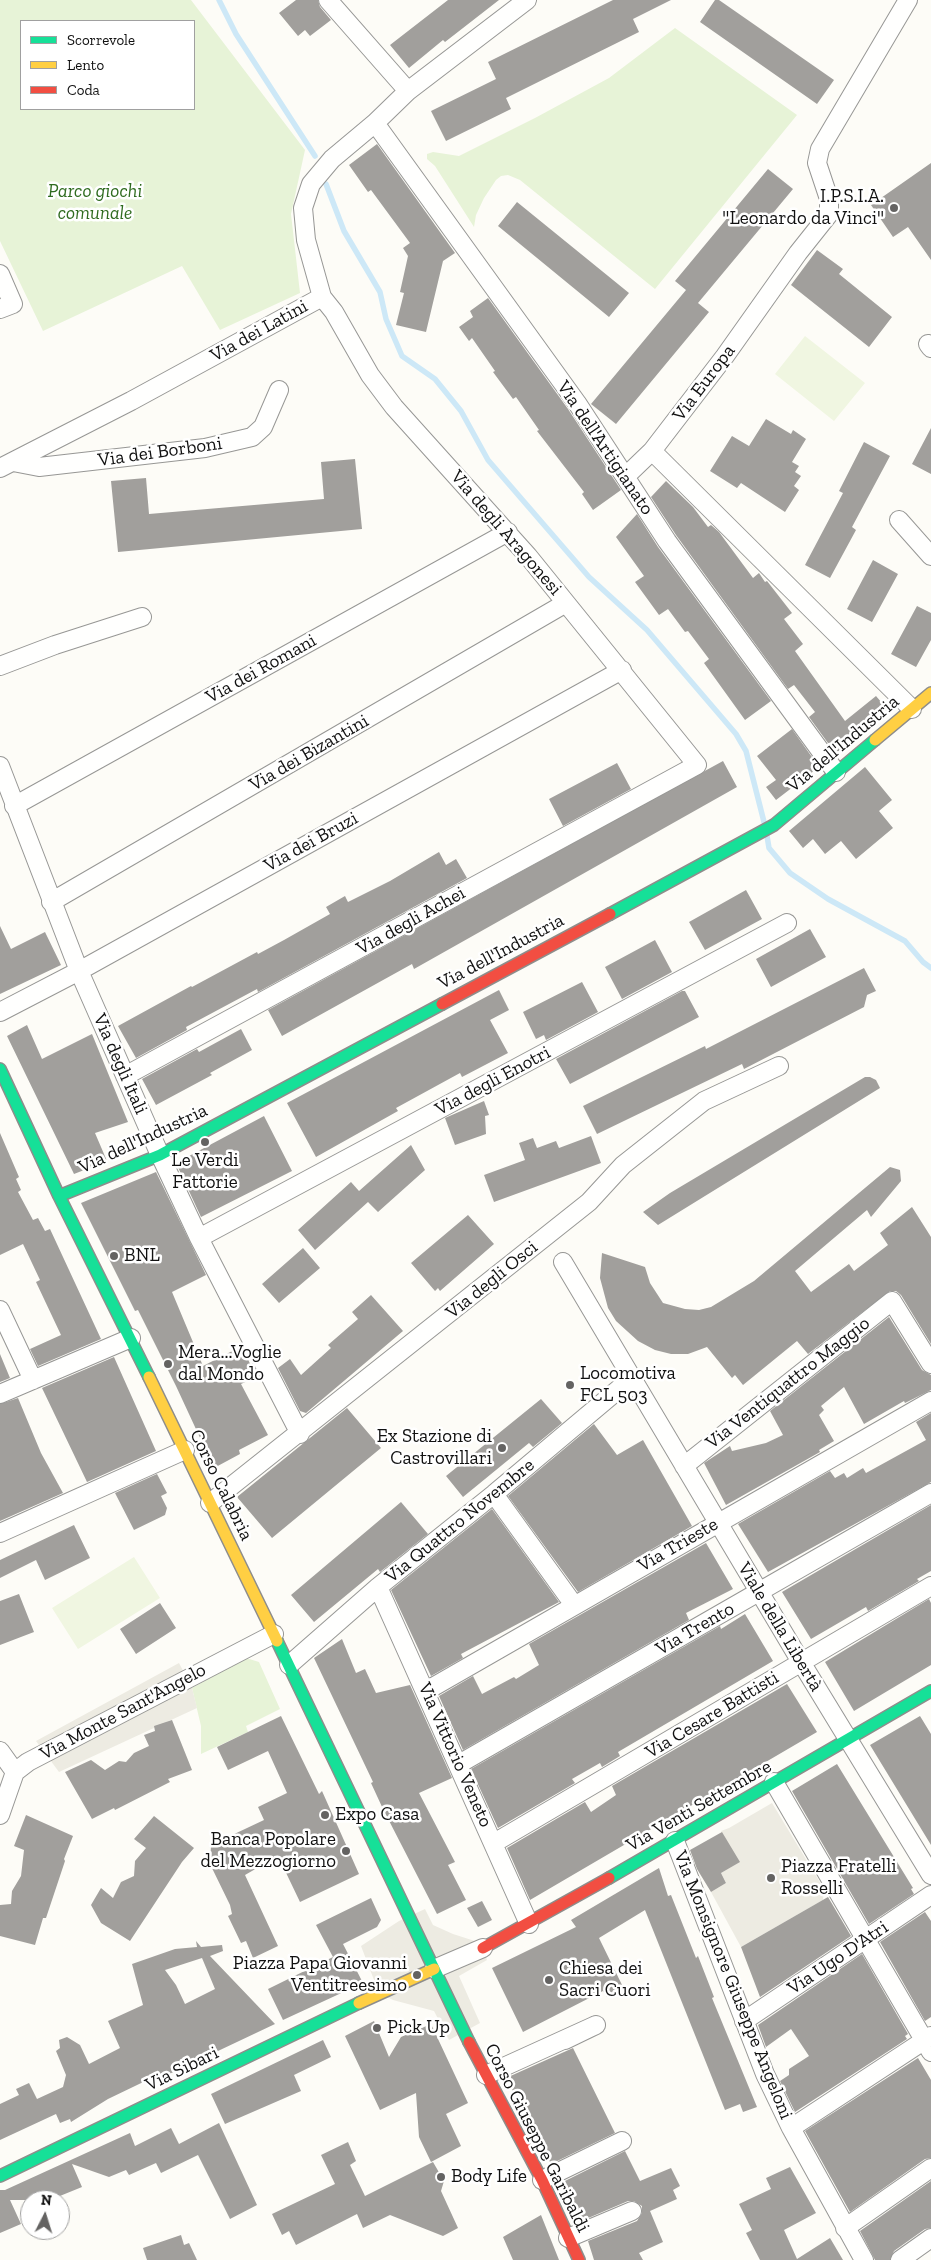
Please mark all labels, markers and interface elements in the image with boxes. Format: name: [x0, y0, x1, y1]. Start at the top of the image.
legend: [20, 20, 195, 110]
text: Scorrevole: [67, 31, 135, 49]
text: Lento: [67, 56, 104, 74]
text: Coda: [67, 81, 100, 99]
park label: Parco giochi comunale: [48, 181, 142, 225]
place label: I.P.S.I.A. "Leonardo da Vinci": [722, 186, 884, 230]
marker: I.P.S.I.A. "Leonardo da Vinci": [888, 202, 900, 214]
street label: Via dei Latini: [206, 295, 312, 367]
street label: Via Europa: [668, 340, 740, 426]
street label: Via dell'Artigianato: [552, 377, 658, 519]
street label: Via dei Borboni: [97, 432, 223, 472]
street label: Via degli Aragonesi: [445, 466, 567, 600]
street label: Via dei Romani: [202, 629, 320, 709]
street label: Via dell'Industria: [782, 690, 904, 798]
street label: Via dei Bizantini: [245, 710, 373, 796]
street label: Via dei Bruzi: [260, 807, 362, 877]
street label: Via degli Achei: [353, 882, 469, 960]
street label: Via dell'Industria: [434, 909, 568, 995]
street label: Via degli Itali: [88, 1010, 152, 1118]
street label: Via degli Enotri: [431, 1041, 555, 1121]
street label: Via dell'Industria: [75, 1099, 211, 1179]
marker: Le Verdi Fattorie: [199, 1136, 211, 1148]
place label: Le Verdi Fattorie: [171, 1150, 239, 1194]
street label: Via degli Osci: [442, 1236, 542, 1324]
place label: BNL: [124, 1245, 160, 1267]
marker: BNL: [108, 1250, 120, 1262]
street label: Via Ventiquattro Maggio: [701, 1312, 875, 1454]
place label: Mera...Voglie dal Mondo: [178, 1342, 281, 1386]
marker: Mera...Voglie dal Mondo: [162, 1358, 174, 1370]
place label: Locomotiva FCL 503: [580, 1363, 676, 1407]
marker: Locomotiva FCL 503: [564, 1379, 576, 1391]
street label: Corso Calabria: [184, 1426, 258, 1544]
place label: Ex Stazione di Castrovillari: [377, 1426, 492, 1470]
marker: Ex Stazione di Castrovillari: [496, 1442, 508, 1454]
street label: Via Quattro Novembre: [381, 1454, 539, 1588]
street label: Via Trieste: [634, 1513, 722, 1577]
street label: Viale della Libertà: [732, 1558, 828, 1696]
street label: Via Trento: [652, 1597, 738, 1661]
street label: Via Monte Sant'Angelo: [36, 1659, 210, 1765]
street label: Via Cesare Battisti: [641, 1666, 783, 1764]
street label: Via Vittorio Veneto: [413, 1679, 497, 1831]
street label: Via Venti Settembre: [622, 1755, 776, 1857]
place label: Expo Casa: [335, 1804, 419, 1826]
marker: Expo Casa: [319, 1809, 331, 1821]
place label: Banca Popolare del Mezzogiorno: [201, 1829, 336, 1873]
marker: Banca Popolare del Mezzogiorno: [340, 1845, 352, 1857]
street label: Via Monsignore Giuseppe Angeloni: [669, 1847, 797, 2123]
place label: Piazza Fratelli Rosselli: [781, 1856, 897, 1900]
marker: Piazza Fratelli Rosselli: [765, 1872, 777, 1884]
street label: Via Ugo D'Atri: [783, 1916, 893, 2000]
place label: Piazza Papa Giovanni Ventitreesimo: [233, 1953, 407, 1997]
place label: Chiesa dei Sacri Cuori: [559, 1958, 651, 2002]
marker: Piazza Papa Giovanni Ventitreesimo: [411, 1969, 423, 1981]
marker: Chiesa dei Sacri Cuori: [543, 1974, 555, 1986]
place label: Pick Up: [387, 2017, 450, 2039]
marker: Pick Up: [371, 2022, 383, 2034]
street label: Corso Giuseppe Garibaldi: [479, 2040, 595, 2236]
street label: Via Sibari: [142, 2041, 222, 2097]
place label: Body Life: [451, 2166, 527, 2188]
marker: Body Life: [435, 2171, 447, 2183]
north arrow: [20, 2190, 70, 2240]
text: N: [40, 2192, 52, 2209]

